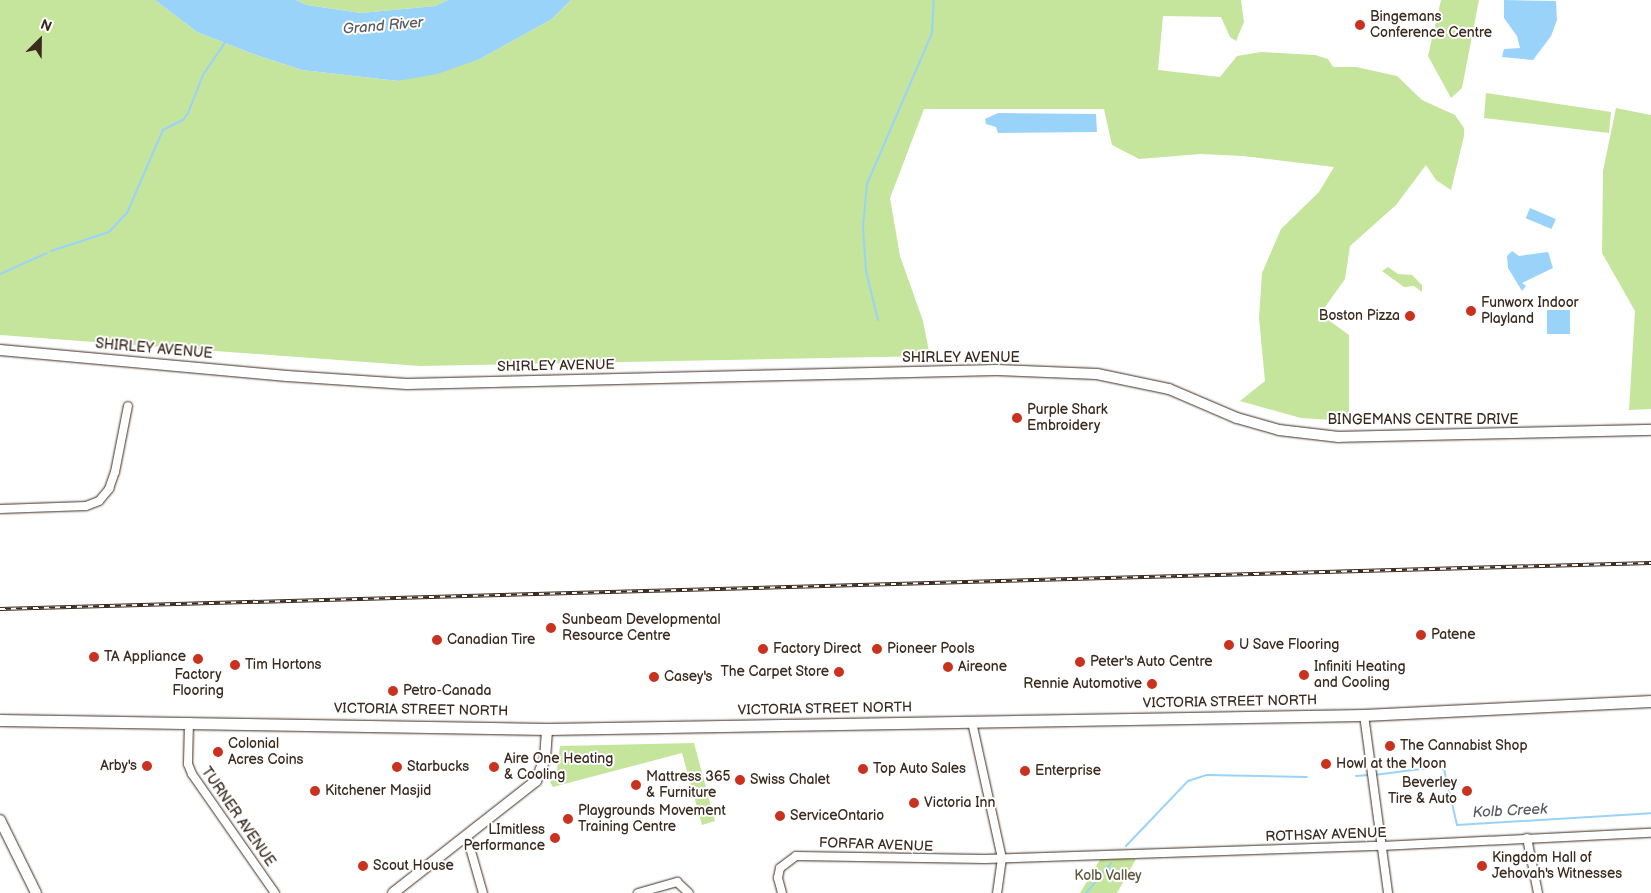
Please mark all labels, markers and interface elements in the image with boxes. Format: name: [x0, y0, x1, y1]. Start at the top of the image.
place label: Bingemans Conference Centre: [1370, 9, 1492, 41]
water label: Grand River: [342, 14, 424, 38]
north arrow: [15, 15, 65, 65]
text: N: [38, 16, 54, 36]
marker: Bingemans Conference Centre: [1354, 19, 1366, 31]
place label: Funworx Indoor Playland: [1481, 295, 1579, 328]
marker: Funworx Indoor Playland: [1465, 305, 1477, 317]
place label: Boston Pizza: [1319, 308, 1400, 324]
marker: Boston Pizza: [1404, 310, 1416, 322]
street label: SHIRLEY AVENUE: [95, 336, 213, 362]
street label: SHIRLEY AVENUE: [902, 350, 1020, 366]
street label: SHIRLEY AVENUE: [497, 357, 615, 375]
place label: Purple Shark Embroidery: [1027, 402, 1108, 434]
marker: Purple Shark Embroidery: [1011, 412, 1023, 424]
street label: BINGEMANS CENTRE DRIVE: [1327, 412, 1519, 428]
place label: Sunbeam Developmental Resource Centre: [562, 612, 721, 644]
marker: Sunbeam Developmental Resource Centre: [544, 621, 558, 635]
place label: Patene: [1431, 627, 1476, 643]
marker: Patene: [1415, 629, 1427, 641]
place label: Canadian Tire: [447, 632, 536, 648]
marker: Canadian Tire: [431, 634, 443, 646]
place label: U Save Flooring: [1239, 637, 1340, 653]
marker: U Save Flooring: [1223, 639, 1235, 651]
place label: Factory Direct: [773, 641, 862, 657]
place label: Pioneer Pools: [887, 641, 975, 657]
marker: Factory Direct: [757, 643, 769, 655]
marker: Pioneer Pools: [871, 643, 883, 655]
place label: TA Appliance: [104, 649, 186, 665]
marker: TA Appliance: [88, 651, 100, 663]
marker: Factory Flooring: [192, 653, 204, 665]
place label: Peter's Auto Centre: [1090, 654, 1212, 670]
marker: Peter's Auto Centre: [1074, 656, 1086, 668]
place label: Tim Hortons: [245, 657, 322, 673]
marker: Tim Hortons: [229, 659, 241, 671]
place label: Aireone: [958, 659, 1007, 675]
place label: Infiniti Heating and Cooling: [1314, 659, 1406, 692]
marker: Aireone: [942, 661, 954, 673]
place label: The Carpet Store: [720, 664, 829, 680]
marker: The Carpet Store: [833, 666, 845, 678]
place label: Factory Flooring: [172, 667, 224, 700]
place label: Casey's: [664, 669, 712, 685]
marker: Infiniti Heating and Cooling: [1298, 669, 1310, 681]
marker: Casey's: [648, 671, 660, 683]
place label: Rennie Automotive: [1023, 676, 1142, 692]
marker: Rennie Automotive: [1146, 678, 1158, 690]
place label: Petro-Canada: [403, 683, 491, 699]
marker: Petro-Canada: [387, 685, 399, 697]
street label: VICTORIA STREET NORTH: [1142, 692, 1318, 712]
street label: VICTORIA STREET NORTH: [737, 699, 913, 719]
street label: VICTORIA STREET NORTH: [333, 700, 509, 720]
place label: Colonial Acres Coins: [228, 736, 304, 769]
place label: The Cannabist Shop: [1400, 738, 1528, 754]
marker: The Cannabist Shop: [1384, 740, 1396, 752]
marker: Colonial Acres Coins: [212, 746, 224, 758]
place label: Aire One Heating & Cooling: [504, 751, 613, 784]
place label: Howl at the Moon: [1336, 756, 1446, 772]
place label: Arby's: [100, 758, 137, 774]
marker: Howl at the Moon: [1320, 758, 1332, 770]
place label: Starbucks: [407, 759, 469, 775]
marker: Arby's: [141, 760, 153, 772]
marker: Starbucks: [391, 761, 403, 773]
marker: Aire One Heating & Cooling: [488, 761, 500, 773]
place label: Top Auto Sales: [873, 761, 966, 777]
marker: Top Auto Sales: [857, 763, 869, 775]
place label: Enterprise: [1035, 763, 1101, 779]
street label: TURNER AVENUE: [197, 764, 279, 870]
marker: Enterprise: [1019, 765, 1031, 777]
place label: Mattress 365 & Furniture: [646, 769, 731, 802]
place label: Swiss Chalet: [750, 772, 830, 788]
marker: Swiss Chalet: [734, 774, 746, 786]
place label: Beverley Tire & Auto: [1388, 775, 1457, 808]
marker: Mattress 365 & Furniture: [630, 779, 642, 791]
place label: Kitchener Masjid: [325, 783, 431, 799]
marker: Kitchener Masjid: [309, 785, 321, 797]
marker: Beverley Tire & Auto: [1461, 785, 1473, 797]
place label: Victoria Inn: [924, 795, 995, 811]
marker: Victoria Inn: [908, 797, 920, 809]
water label: Kolb Creek: [1472, 800, 1548, 822]
place label: Playgrounds Movement Training Centre: [578, 803, 726, 836]
place label: ServiceOntario: [790, 808, 884, 824]
marker: ServiceOntario: [774, 810, 786, 822]
marker: Playgrounds Movement Training Centre: [562, 813, 574, 825]
place label: LImitless Performance: [463, 822, 545, 854]
street label: ROTHSAY AVENUE: [1265, 824, 1387, 846]
marker: LImitless Performance: [549, 832, 561, 844]
street label: FORFAR AVENUE: [819, 835, 933, 855]
place label: Kingdom Hall of Jehovah's Witnesses: [1492, 850, 1623, 882]
place label: Scout House: [373, 858, 454, 874]
marker: Scout House: [357, 860, 369, 872]
marker: Kingdom Hall of Jehovah's Witnesses: [1476, 860, 1488, 872]
park label: Kolb Valley: [1074, 868, 1142, 884]

